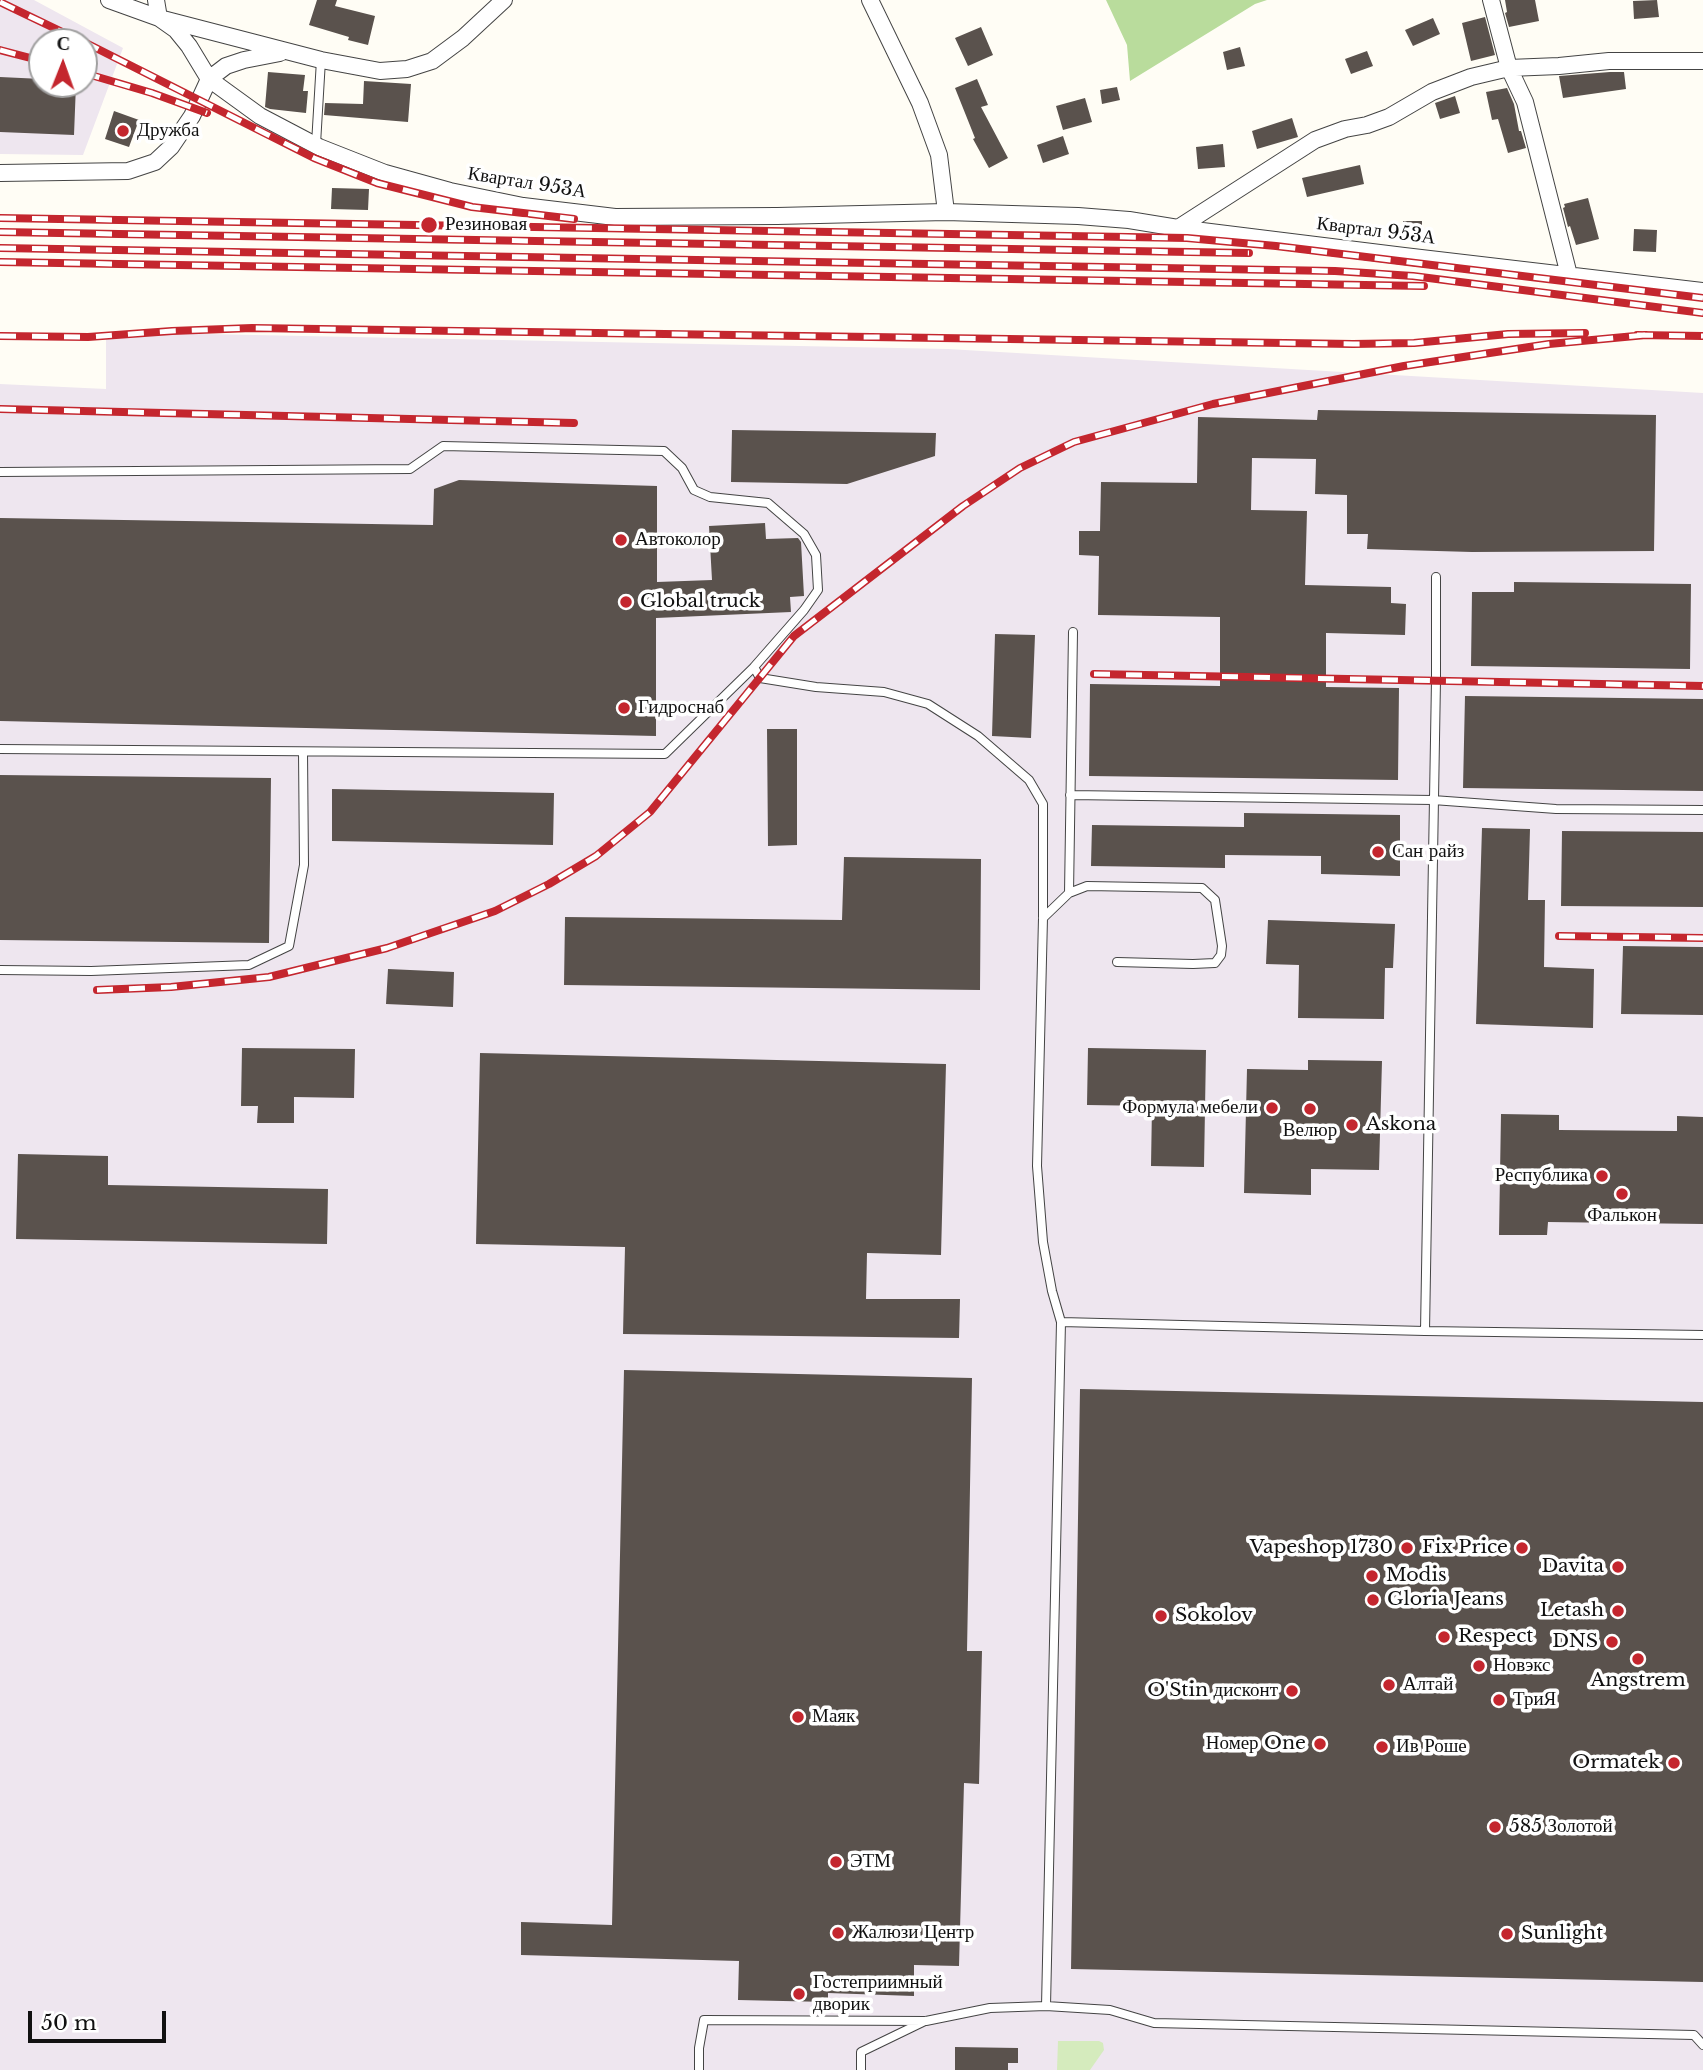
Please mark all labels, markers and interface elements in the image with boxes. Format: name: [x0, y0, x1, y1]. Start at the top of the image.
north arrow: [28, 28, 98, 98]
text: С: [56, 32, 70, 55]
place label: Дружба: [137, 120, 199, 142]
marker: Дружба: [115, 123, 131, 139]
street label: Квартал 953А: [466, 162, 588, 204]
street label: Квартал 953А: [1315, 212, 1437, 250]
place label: Резиновая: [445, 214, 527, 236]
marker: Резиновая: [419, 215, 439, 235]
place label: Автоколор: [635, 529, 721, 551]
marker: Автоколор: [613, 532, 629, 548]
place label: Global truck: [640, 591, 761, 613]
marker: Global truck: [618, 594, 634, 610]
place label: Гидроснаб: [638, 697, 724, 719]
marker: Гидроснаб: [616, 700, 632, 716]
place label: Сан райз: [1392, 841, 1464, 863]
marker: Сан райз: [1370, 844, 1386, 860]
place label: Формула мебели: [1122, 1097, 1258, 1119]
marker: Формула мебели: [1264, 1100, 1280, 1116]
marker: Велюр: [1302, 1101, 1318, 1117]
place label: Askona: [1366, 1114, 1436, 1136]
marker: Askona: [1344, 1117, 1360, 1133]
place label: Велюр: [1283, 1120, 1337, 1142]
place label: Республика: [1495, 1165, 1588, 1187]
marker: Республика: [1594, 1168, 1610, 1184]
marker: Фалькон: [1614, 1186, 1630, 1202]
place label: Фалькон: [1587, 1205, 1657, 1227]
place label: Vapeshop 1730: [1250, 1537, 1393, 1559]
place label: Fix Price: [1422, 1537, 1508, 1559]
marker: Vapeshop 1730: [1399, 1540, 1415, 1556]
marker: Fix Price: [1514, 1540, 1530, 1556]
place label: Davita: [1541, 1556, 1604, 1578]
marker: Davita: [1610, 1559, 1626, 1575]
place label: Modis: [1386, 1565, 1447, 1587]
marker: Modis: [1364, 1568, 1380, 1584]
place label: Gloria Jeans: [1387, 1589, 1504, 1611]
marker: Gloria Jeans: [1365, 1592, 1381, 1608]
place label: Letash: [1540, 1600, 1604, 1622]
marker: Letash: [1610, 1603, 1626, 1619]
place label: Sokolov: [1175, 1605, 1253, 1627]
marker: Sokolov: [1153, 1608, 1169, 1624]
place label: Respect: [1458, 1626, 1534, 1648]
marker: Respect: [1436, 1629, 1452, 1645]
place label: DNS: [1552, 1631, 1598, 1653]
marker: DNS: [1604, 1634, 1620, 1650]
marker: Angstrem: [1630, 1651, 1646, 1667]
place label: Новэкс: [1493, 1655, 1551, 1677]
marker: Новэкс: [1471, 1658, 1487, 1674]
place label: Angstrem: [1590, 1670, 1686, 1692]
place label: Алтай: [1403, 1674, 1453, 1696]
marker: Алтай: [1381, 1677, 1397, 1693]
place label: O'Stin дисконт: [1147, 1680, 1278, 1702]
marker: O'Stin дисконт: [1284, 1683, 1300, 1699]
place label: ТриЯ: [1513, 1689, 1556, 1711]
marker: ТриЯ: [1491, 1692, 1507, 1708]
place label: Маяк: [812, 1706, 855, 1728]
marker: Маяк: [790, 1709, 806, 1725]
place label: Номер One: [1206, 1733, 1306, 1755]
marker: Номер One: [1312, 1736, 1328, 1752]
place label: Ив Роше: [1396, 1736, 1467, 1758]
marker: Ив Роше: [1374, 1739, 1390, 1755]
place label: Ormatek: [1572, 1752, 1660, 1774]
marker: Ormatek: [1666, 1755, 1682, 1771]
place label: 585 Золотой: [1509, 1816, 1613, 1838]
marker: 585 Золотой: [1487, 1819, 1503, 1835]
place label: ЭТМ: [850, 1851, 891, 1873]
marker: ЭТМ: [828, 1854, 844, 1870]
place label: Жалюзи Центр: [852, 1922, 974, 1944]
place label: Sunlight: [1521, 1923, 1603, 1945]
marker: Жалюзи Центр: [830, 1925, 846, 1941]
marker: Sunlight: [1499, 1926, 1515, 1942]
place label: Гостеприимный дворик: [813, 1972, 943, 2016]
marker: Гостеприимный дворик: [791, 1986, 807, 2002]
scale bar: [32, 1996, 170, 2040]
text: 50 m: [41, 2010, 96, 2036]

